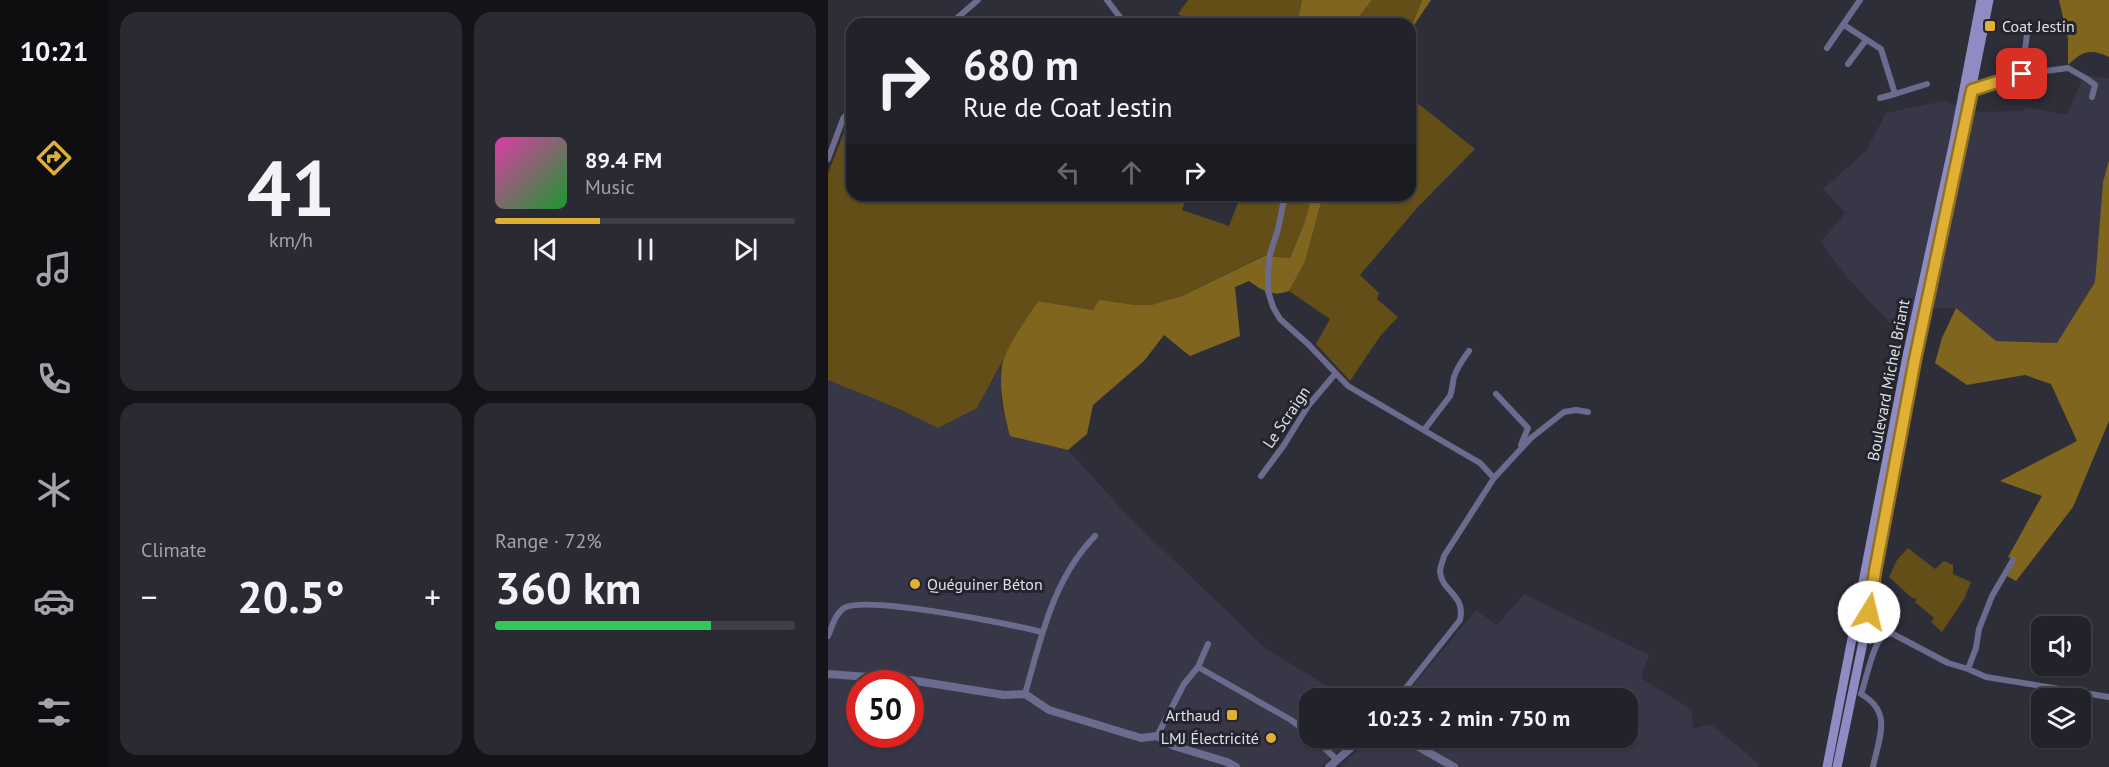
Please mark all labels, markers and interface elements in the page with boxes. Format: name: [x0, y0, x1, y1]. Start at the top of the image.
place label: Coat Jestin: [2002, 16, 2075, 36]
marker: Coat Jestin: [1983, 19, 1997, 33]
text: 10:21: [20, 34, 88, 68]
text: 680 m: [963, 37, 1079, 92]
icon: right: [864, 42, 942, 120]
pin: [1996, 48, 2047, 99]
icon: arrive: [2005, 57, 2038, 90]
text: Rue de Coat Jestin: [963, 90, 1173, 124]
icon: directions: [33, 137, 75, 179]
text: 41: [247, 137, 335, 238]
text: 89.4 FM: [585, 146, 662, 174]
icon: left: [1052, 156, 1085, 189]
icon: ahead: [1115, 156, 1148, 189]
icon: right: [1178, 156, 1211, 189]
text: Music: [585, 174, 634, 200]
text: km/h: [269, 227, 313, 253]
icon: previous: [529, 233, 562, 266]
icon: pause: [629, 233, 662, 266]
icon: next: [729, 233, 762, 266]
icon: music: [33, 248, 75, 290]
street label: Boulevard Michel Briant: [1863, 297, 1914, 462]
icon: phone: [33, 358, 75, 400]
street label: Le Scraign: [1258, 382, 1314, 452]
icon: climate: [33, 469, 75, 511]
text: Range · 72%: [495, 528, 602, 554]
text: Climate: [141, 537, 207, 563]
text: 360 km: [495, 558, 641, 616]
text: 20.5°: [237, 567, 345, 625]
place label: Quéguiner Béton: [927, 574, 1043, 594]
text: −: [141, 575, 158, 618]
text: +: [424, 575, 441, 618]
marker: Quéguiner Béton: [908, 577, 922, 591]
icon: car: [33, 580, 75, 622]
position arrow: [1837, 580, 1901, 644]
map controls: [2031, 616, 2091, 748]
button: sound: [2031, 616, 2091, 676]
speed limit sign: 50: [846, 670, 924, 748]
button: layers: [2031, 688, 2091, 748]
icon: filters: [33, 691, 75, 733]
text: 10:23 · 2 min · 750 m: [1367, 704, 1570, 732]
place label: Arthaud: [1165, 705, 1220, 725]
marker: Arthaud: [1225, 708, 1239, 722]
place label: LMJ Électricité: [1161, 728, 1259, 748]
marker: LMJ Électricité: [1264, 731, 1278, 745]

